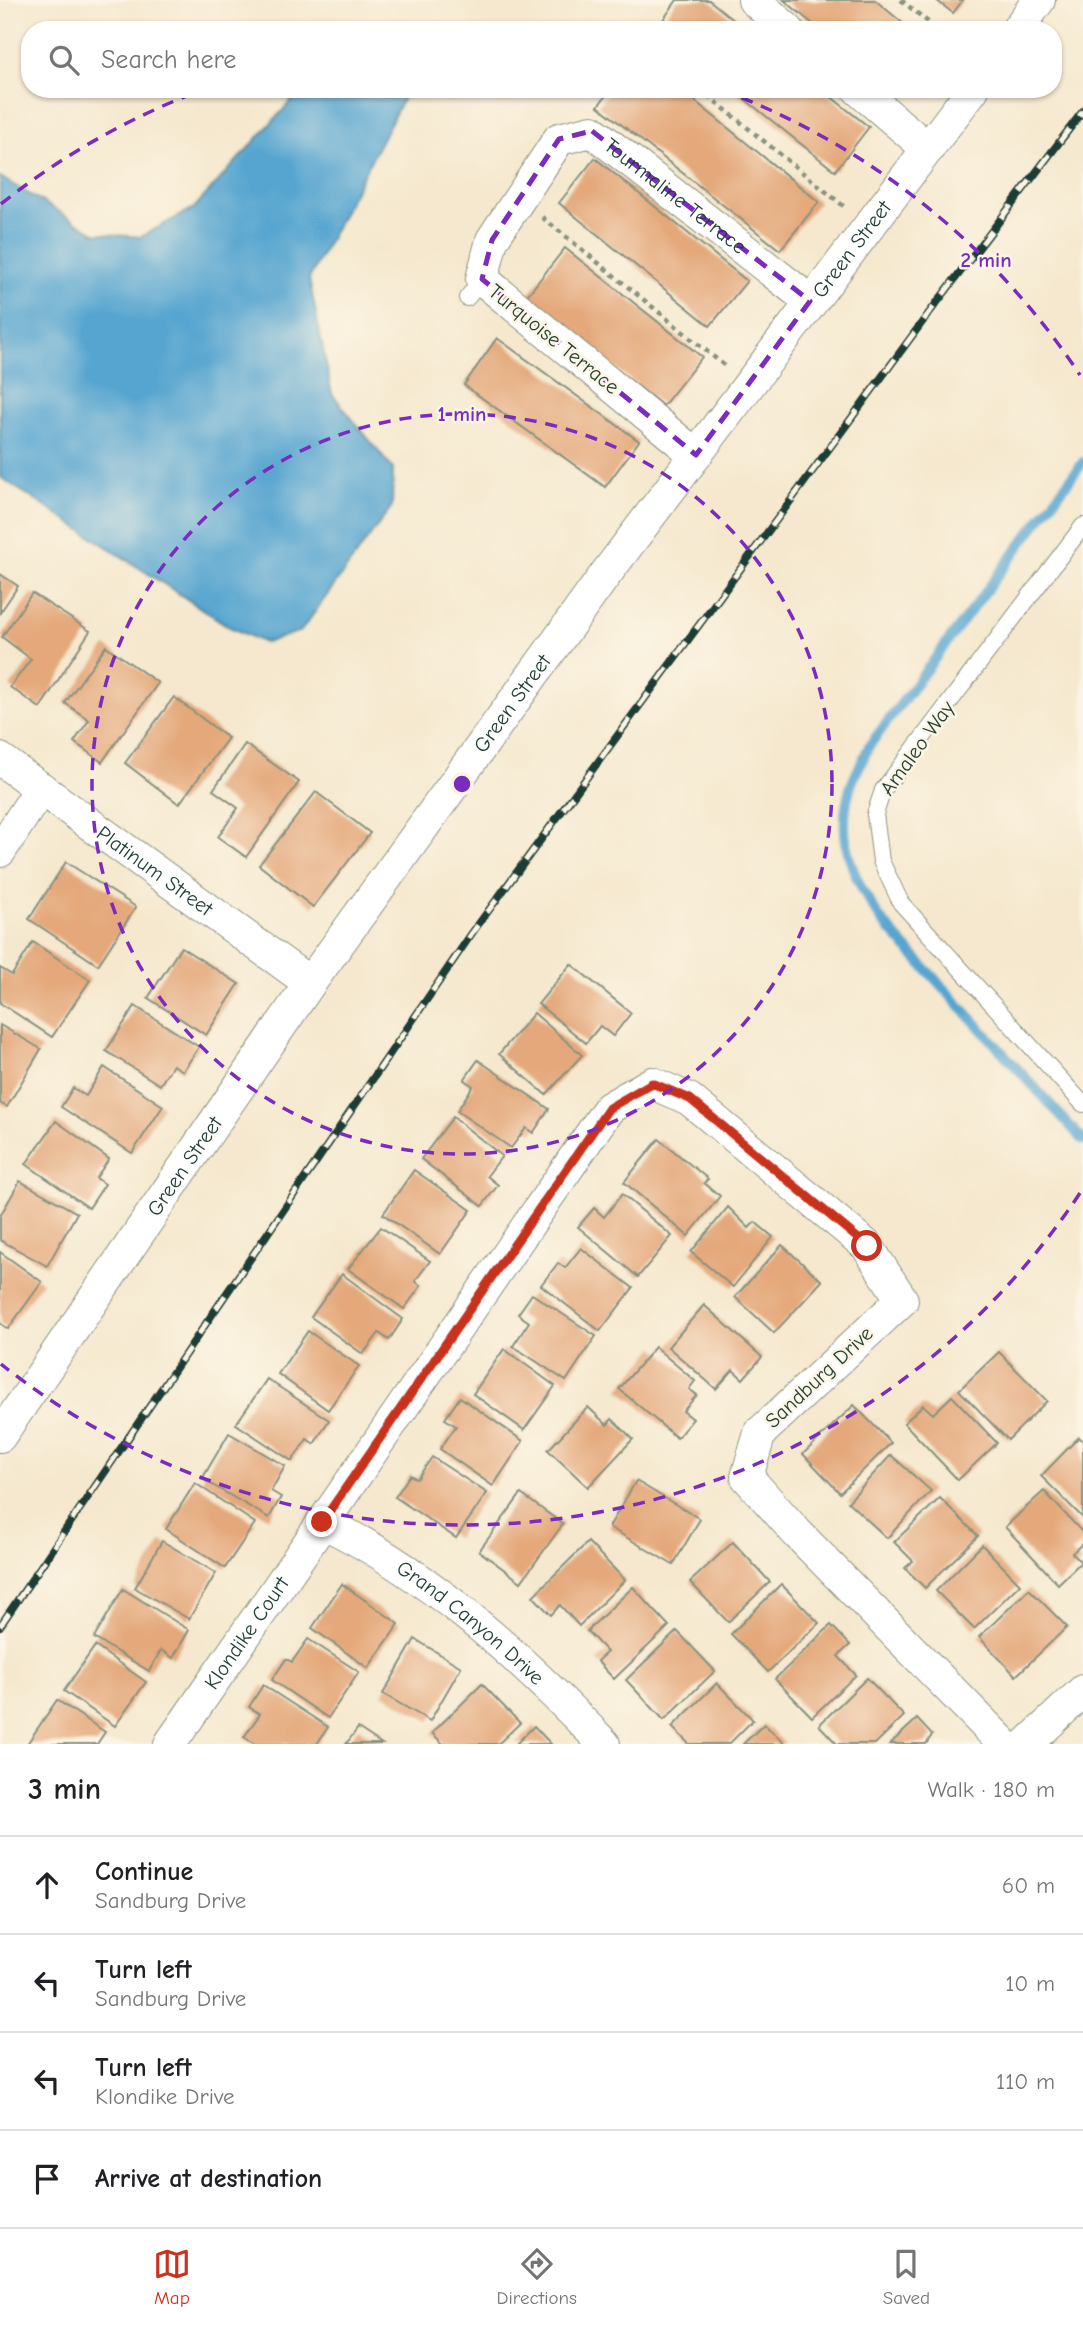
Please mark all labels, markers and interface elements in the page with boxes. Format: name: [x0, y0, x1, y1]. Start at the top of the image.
search box: [21, 21, 1062, 98]
icon: search: [45, 41, 83, 79]
text: Search here: [101, 45, 236, 75]
street label: Tourmaline Terrace: [599, 133, 751, 259]
street label: Green Street: [807, 195, 897, 302]
text: 2 min: [960, 248, 1012, 272]
street label: Turquoise Terrace: [484, 279, 624, 399]
text: 1 min: [438, 402, 486, 426]
street label: Green Street: [469, 649, 556, 757]
street label: Amaleo Way: [875, 696, 960, 800]
centre of rings: [450, 772, 474, 796]
street label: Platinum Street: [92, 821, 218, 921]
street label: Green Street: [142, 1111, 228, 1221]
route start: [851, 1230, 882, 1261]
street label: Sandburg Drive: [760, 1321, 878, 1433]
route end: [306, 1506, 337, 1537]
street label: Grand Canyon Drive: [392, 1556, 549, 1690]
street label: Klondike Court: [199, 1571, 294, 1694]
text: 3 min: [28, 1772, 101, 1807]
text: Walk · 180 m: [928, 1776, 1055, 1803]
text: Continue: [95, 1857, 193, 1887]
icon: ahead: [28, 1866, 66, 1904]
text: 60 m: [1002, 1872, 1055, 1899]
text: Sandburg Drive: [95, 1887, 246, 1914]
text: Turn left: [95, 1955, 192, 1985]
icon: left: [28, 1964, 66, 2002]
text: 10 m: [1005, 1970, 1055, 1997]
text: Sandburg Drive: [95, 1985, 246, 2012]
text: Turn left: [95, 2053, 192, 2083]
icon: left: [28, 2062, 66, 2100]
text: 110 m: [996, 2068, 1055, 2095]
text: Klondike Drive: [95, 2083, 235, 2110]
icon: arrive: [28, 2160, 66, 2198]
text: Arrive at destination: [95, 2164, 322, 2194]
tab: Map: [153, 2245, 191, 2309]
tab: Directions: [497, 2245, 577, 2309]
tab: Saved: [883, 2245, 930, 2309]

